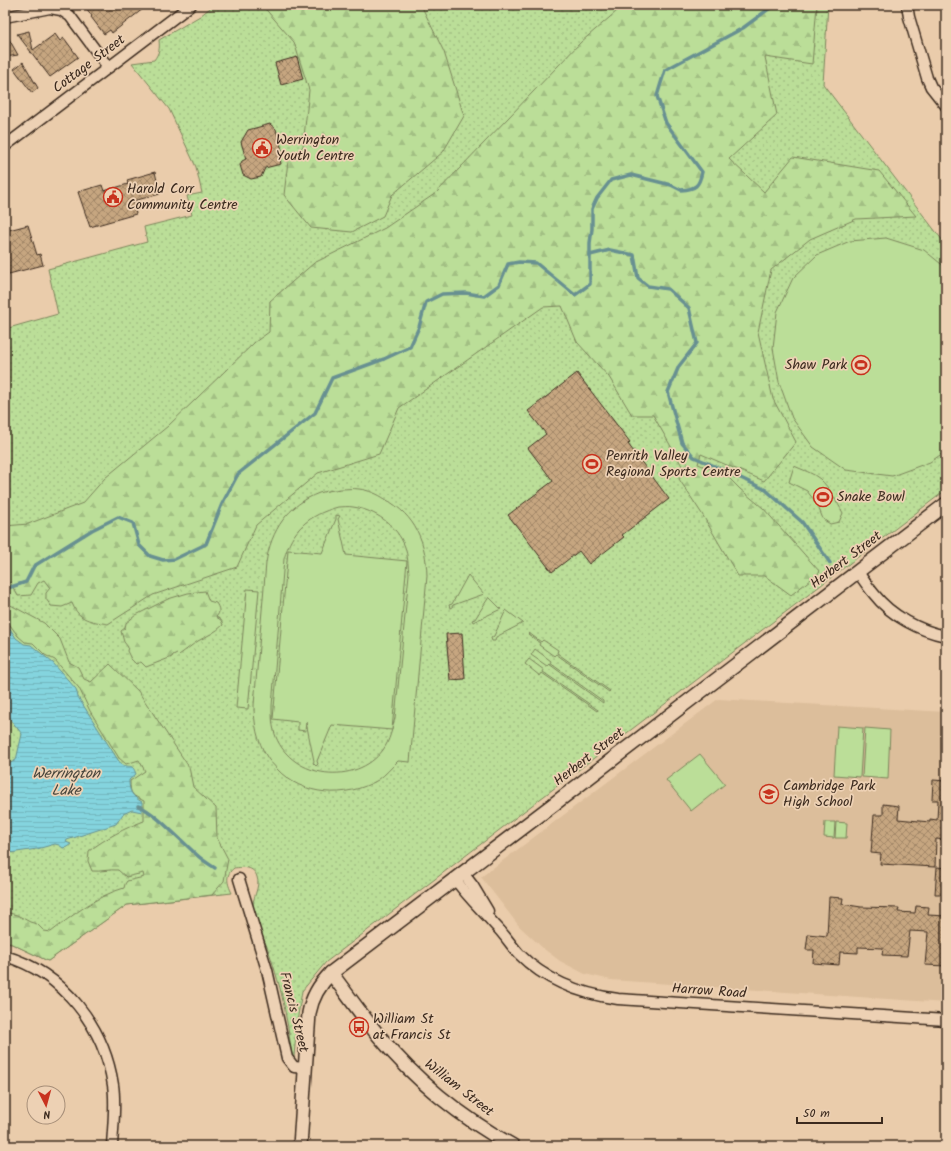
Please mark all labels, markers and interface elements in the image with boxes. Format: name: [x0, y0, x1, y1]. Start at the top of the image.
street label: Cottage Street: [48, 29, 131, 99]
place label: Werrington Youth Centre: [276, 129, 355, 167]
public building icon: Werrington Youth Centre: [251, 137, 273, 159]
place label: Harold Corr Community Centre: [127, 178, 238, 216]
public building icon: Harold Corr Community Centre: [102, 186, 124, 208]
place label: Shaw Park: [785, 354, 847, 376]
sports icon: Shaw Park: [850, 354, 872, 376]
place label: Penrith Valley Regional Sports Centre: [606, 445, 741, 483]
sports icon: Penrith Valley Regional Sports Centre: [581, 453, 603, 475]
sports icon: Snake Bowl: [812, 486, 834, 508]
place label: Snake Bowl: [837, 486, 906, 508]
street label: Herbert Street: [805, 525, 887, 594]
street label: Herbert Street: [549, 722, 630, 792]
water label: Werrington Lake: [32, 762, 101, 803]
place label: Cambridge Park High School: [783, 775, 876, 813]
school or university icon: Cambridge Park High School: [758, 783, 780, 805]
street label: Francis Street: [273, 969, 315, 1055]
street label: Harrow Road: [671, 977, 748, 1005]
place label: William St at Francis St: [373, 1008, 451, 1046]
bus stop icon: William St at Francis St: [348, 1016, 370, 1038]
street label: William Street: [419, 1054, 499, 1123]
north arrow: [26, 1085, 66, 1125]
scale bar: [797, 1099, 882, 1125]
text: 50 m: [803, 1104, 830, 1123]
text: N: [42, 1105, 51, 1123]

